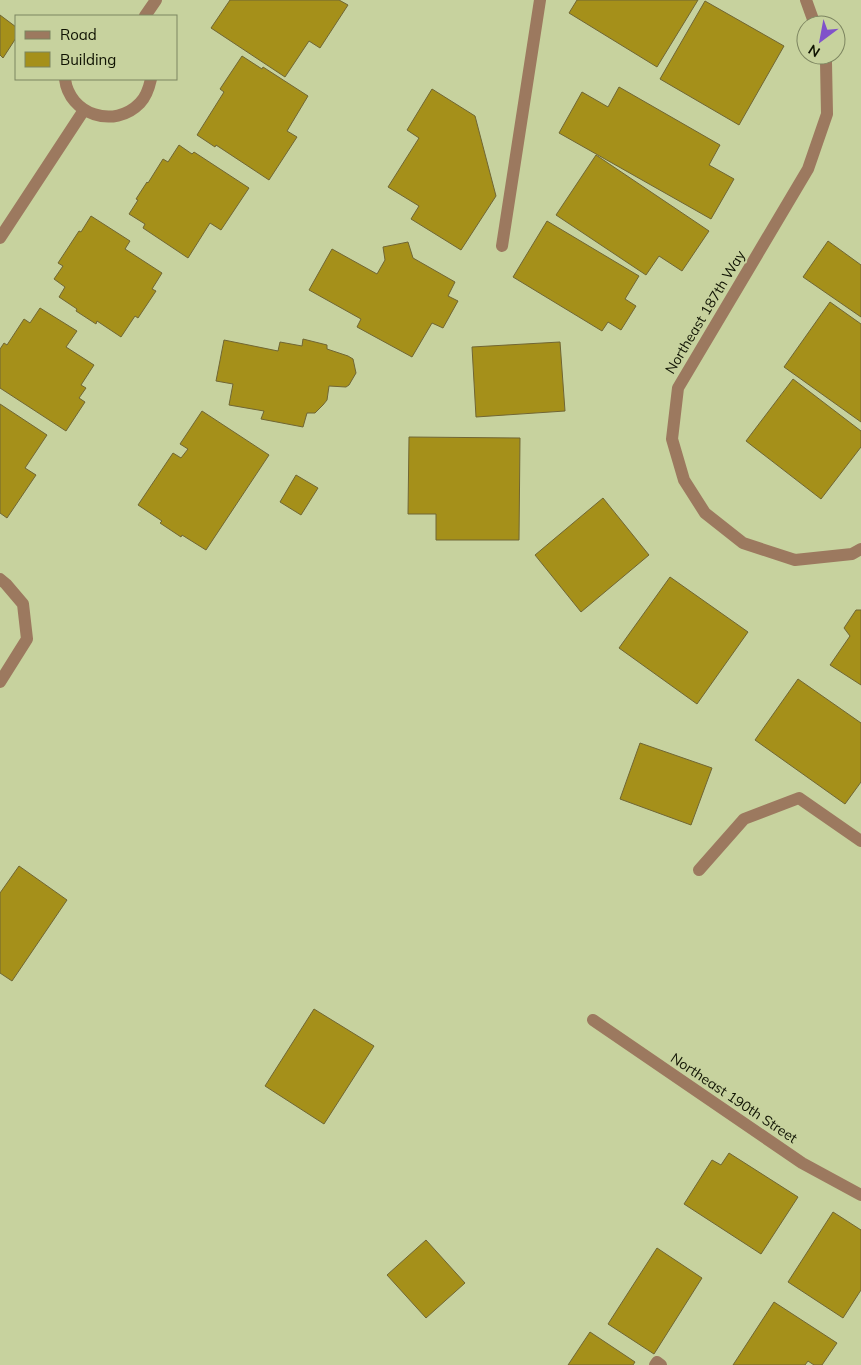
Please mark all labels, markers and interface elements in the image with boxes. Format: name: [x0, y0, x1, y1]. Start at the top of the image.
legend: [15, 15, 178, 80]
north arrow: [796, 15, 846, 65]
text: Road: [60, 25, 97, 44]
text: N: [805, 41, 823, 61]
text: Building: [60, 50, 116, 69]
street label: Northeast 187th Way: [661, 246, 749, 377]
street label: Northeast 190th Street: [667, 1049, 801, 1147]

